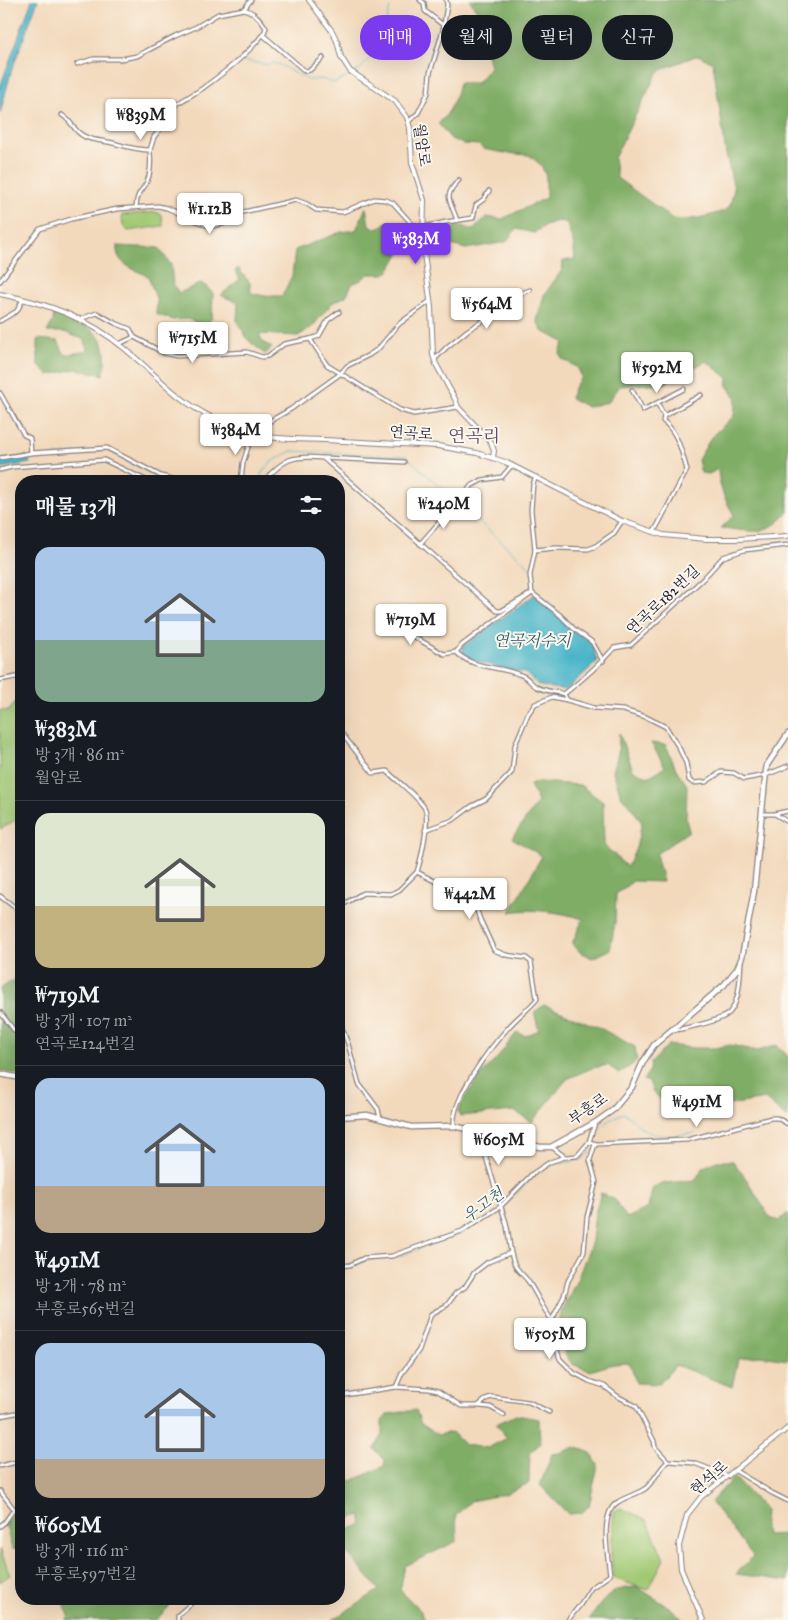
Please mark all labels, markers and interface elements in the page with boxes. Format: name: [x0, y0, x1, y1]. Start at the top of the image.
chip: 매매: [360, 15, 431, 60]
chip: 월세: [441, 15, 512, 60]
chip: 필터: [522, 15, 592, 60]
chip: 신규: [602, 15, 673, 60]
pin: ₩839M: [106, 98, 176, 141]
text: ₩839M: [116, 105, 166, 124]
street label: 월암로: [410, 122, 434, 168]
pin: ₩1.12B: [169, 192, 251, 235]
text: ₩1.12B: [188, 199, 232, 218]
pin: ₩383M: [381, 222, 451, 265]
text: ₩383M: [392, 229, 440, 248]
pin: ₩564M: [452, 288, 522, 330]
text: ₩564M: [462, 294, 512, 313]
pin: ₩715M: [158, 322, 228, 364]
text: ₩715M: [169, 328, 217, 347]
pin: ₩592M: [622, 352, 692, 394]
text: ₩592M: [632, 358, 682, 377]
pin: ₩384M: [201, 414, 271, 456]
text: ₩384M: [211, 420, 261, 439]
street label: 연곡로: [389, 423, 434, 444]
district label: 연곡리: [448, 425, 500, 447]
pin: ₩240M: [409, 488, 479, 530]
icon: filters: [297, 491, 325, 519]
text: 매물 13개: [35, 494, 117, 520]
text: ₩240M: [418, 494, 470, 513]
street label: 연곡로182번길: [623, 561, 703, 639]
icon: home: [135, 580, 225, 670]
pin: ₩719M: [376, 604, 446, 646]
text: ₩719M: [386, 610, 436, 629]
water label: 연곡저수지: [493, 631, 572, 650]
text: ₩383M: [35, 716, 97, 742]
text: 방 3개 · 86 m²: [35, 745, 124, 764]
text: 월암로: [35, 768, 81, 787]
icon: home: [135, 845, 225, 935]
pin: ₩442M: [435, 878, 505, 920]
text: ₩442M: [444, 884, 496, 903]
text: ₩719M: [35, 982, 100, 1008]
text: 방 3개 · 107 m²: [35, 1011, 132, 1030]
text: 연곡로124번길: [35, 1034, 135, 1053]
pin: ₩491M: [662, 1086, 732, 1128]
street label: 부흥로: [565, 1089, 611, 1129]
text: ₩491M: [672, 1092, 722, 1111]
icon: home: [135, 1110, 225, 1200]
pin: ₩605M: [464, 1124, 534, 1166]
text: ₩605M: [474, 1130, 524, 1149]
water label: 우고천: [459, 1183, 509, 1226]
text: ₩491M: [35, 1247, 100, 1273]
text: 방 2개 · 78 m²: [35, 1276, 126, 1295]
text: 부흥로565번길: [35, 1299, 135, 1318]
pin: ₩505M: [515, 1318, 585, 1360]
text: ₩505M: [525, 1324, 575, 1343]
icon: home: [135, 1375, 225, 1465]
street label: 현석로: [687, 1457, 732, 1499]
text: ₩605M: [35, 1512, 102, 1538]
text: 방 3개 · 116 m²: [35, 1541, 128, 1560]
text: 부흥로597번길: [35, 1564, 137, 1583]

